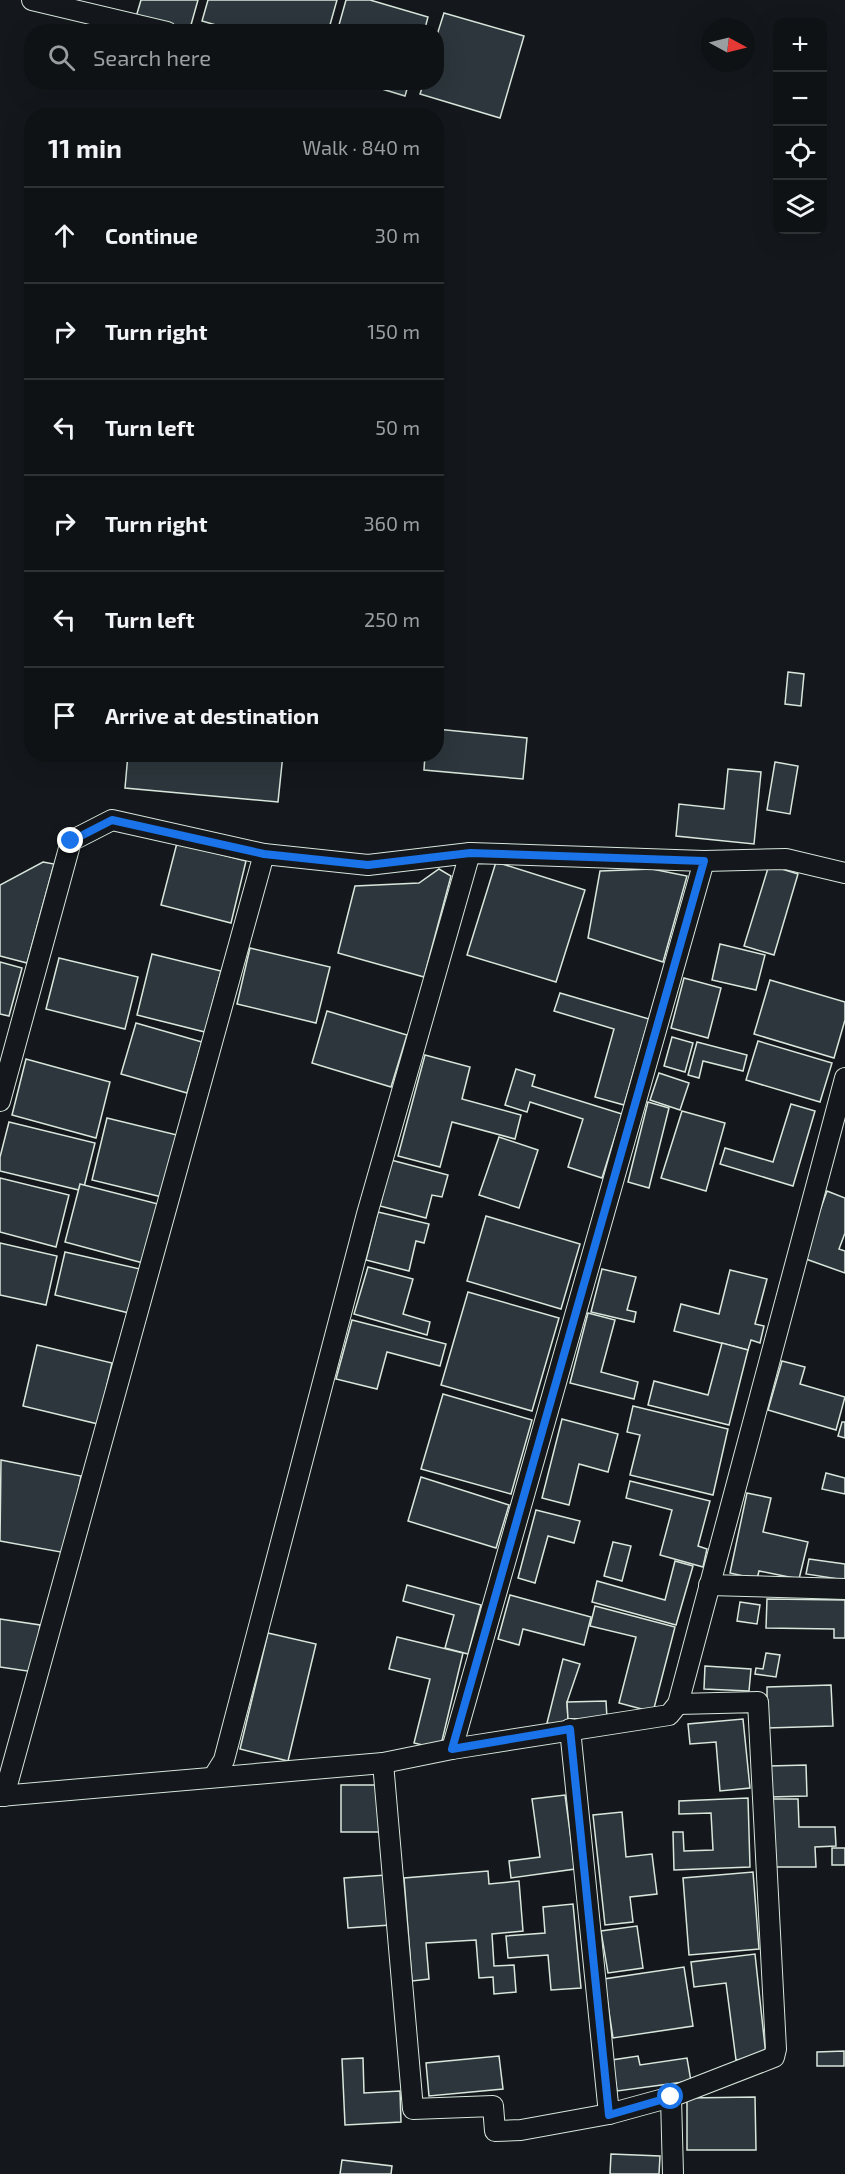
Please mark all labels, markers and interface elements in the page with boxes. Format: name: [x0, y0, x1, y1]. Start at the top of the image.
north arrow: [701, 18, 755, 72]
map controls: [773, 18, 827, 234]
button: +: [773, 18, 827, 72]
search box: [24, 24, 444, 90]
icon: search: [45, 41, 78, 74]
text: Search here: [93, 44, 211, 70]
button: −: [773, 72, 827, 126]
button: locate: [773, 126, 827, 180]
text: 11 min: [48, 132, 122, 163]
text: Walk · 840 m: [302, 135, 420, 159]
button: layers: [773, 180, 827, 234]
icon: ahead: [48, 219, 81, 252]
text: Continue: [105, 222, 198, 248]
text: 30 m: [375, 223, 420, 247]
icon: right: [48, 315, 81, 348]
text: Turn right: [105, 318, 207, 344]
text: 150 m: [367, 319, 420, 343]
icon: left: [48, 411, 81, 444]
text: Turn left: [105, 414, 194, 440]
text: 50 m: [375, 415, 420, 439]
icon: right: [48, 507, 81, 540]
text: Turn right: [105, 510, 207, 536]
text: 360 m: [363, 511, 420, 535]
icon: left: [48, 603, 81, 636]
text: Turn left: [105, 606, 194, 632]
text: 250 m: [364, 607, 420, 631]
icon: arrive: [48, 699, 81, 732]
text: Arrive at destination: [105, 702, 319, 728]
route end: [57, 827, 83, 853]
route start: [657, 2083, 683, 2109]

